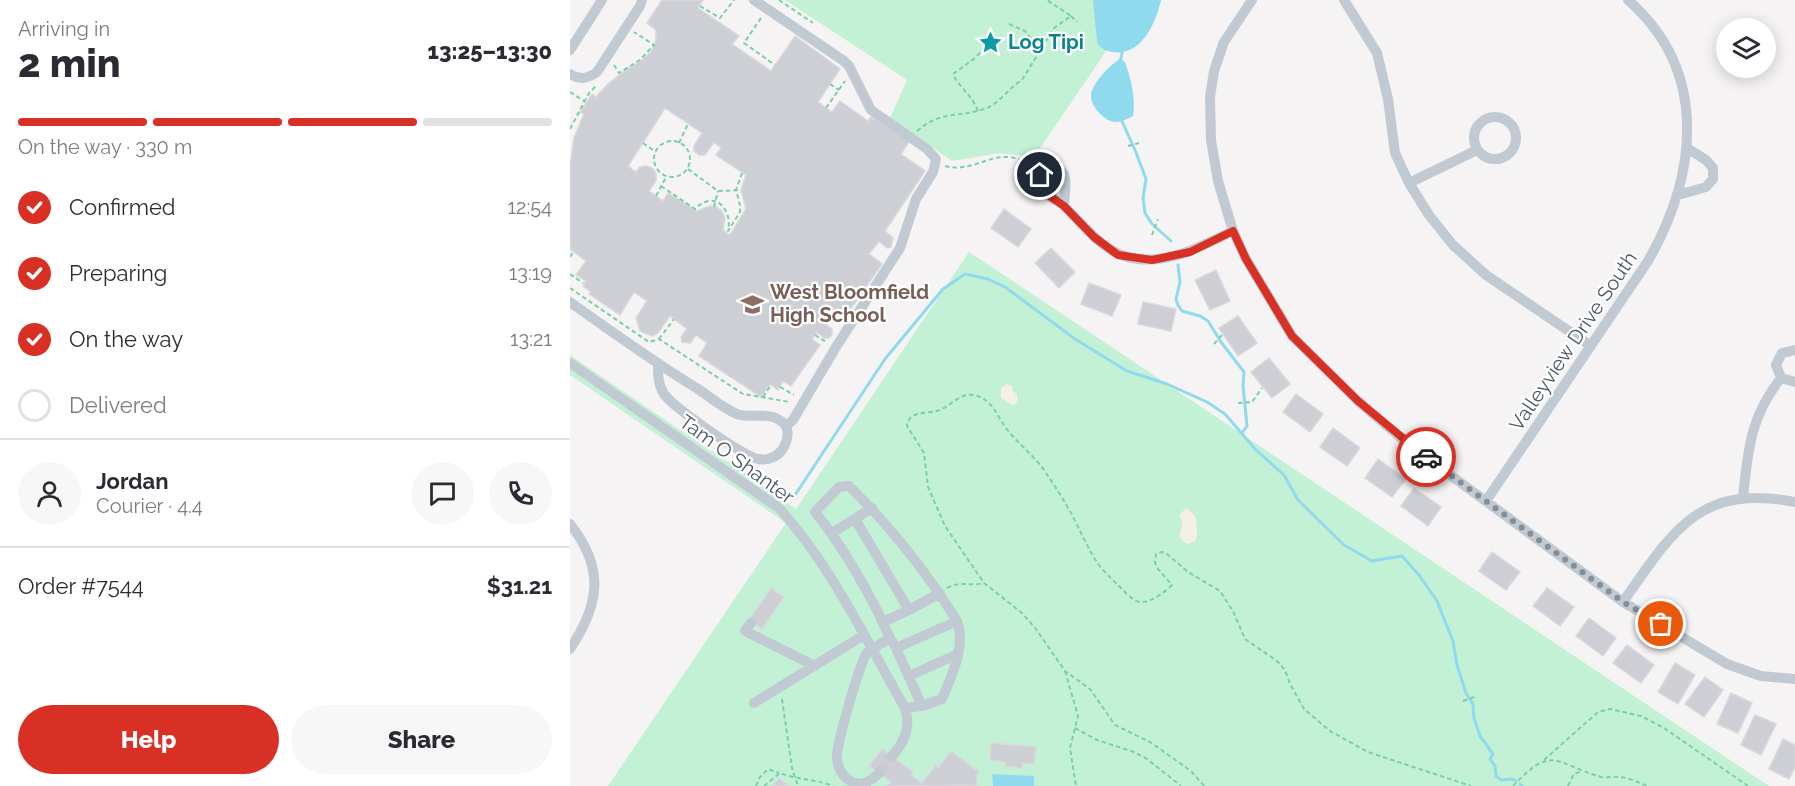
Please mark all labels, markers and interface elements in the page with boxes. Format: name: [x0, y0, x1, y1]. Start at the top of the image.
text: Arriving in: [18, 17, 110, 41]
map controls: [1716, 18, 1776, 78]
button: layers: [1716, 18, 1776, 78]
place icon: Log Tipi: [977, 29, 1003, 55]
place label: Log Tipi: [1008, 30, 1084, 54]
text: 13:25–13:30: [428, 38, 552, 64]
text: 2 min: [18, 40, 121, 86]
text: On the way · 330 m: [18, 135, 192, 159]
pin: [1014, 149, 1065, 200]
icon: home: [1023, 158, 1056, 191]
icon: check: [18, 191, 51, 224]
text: Confirmed: [69, 194, 176, 220]
text: 12:54: [507, 195, 552, 219]
street label: Valleyview Drive South: [1504, 247, 1642, 435]
icon: check: [18, 257, 51, 290]
text: Preparing: [69, 260, 167, 286]
text: 13:19: [509, 261, 552, 285]
place label: West Bloomfield High School: [770, 280, 929, 327]
school or university icon: West Bloomfield High School: [739, 291, 765, 317]
icon: check: [18, 323, 51, 356]
text: On the way: [69, 326, 183, 352]
text: 13:21: [510, 327, 552, 351]
text: Delivered: [69, 392, 167, 418]
street label: Tam O Shanter: [675, 409, 799, 509]
courier: [1396, 427, 1456, 487]
icon: car: [1410, 441, 1443, 474]
button: person: [18, 462, 81, 525]
button: chat: [411, 462, 474, 525]
button: phone: [489, 462, 552, 525]
text: Jordan: [96, 468, 168, 494]
text: Courier · 4.4: [96, 494, 203, 518]
text: Order #7544: [18, 573, 144, 599]
text: $31.21: [487, 573, 552, 599]
pin: [1635, 598, 1686, 649]
icon: bag: [1644, 607, 1677, 640]
button: Help: [18, 705, 279, 774]
button: Share: [291, 705, 552, 774]

